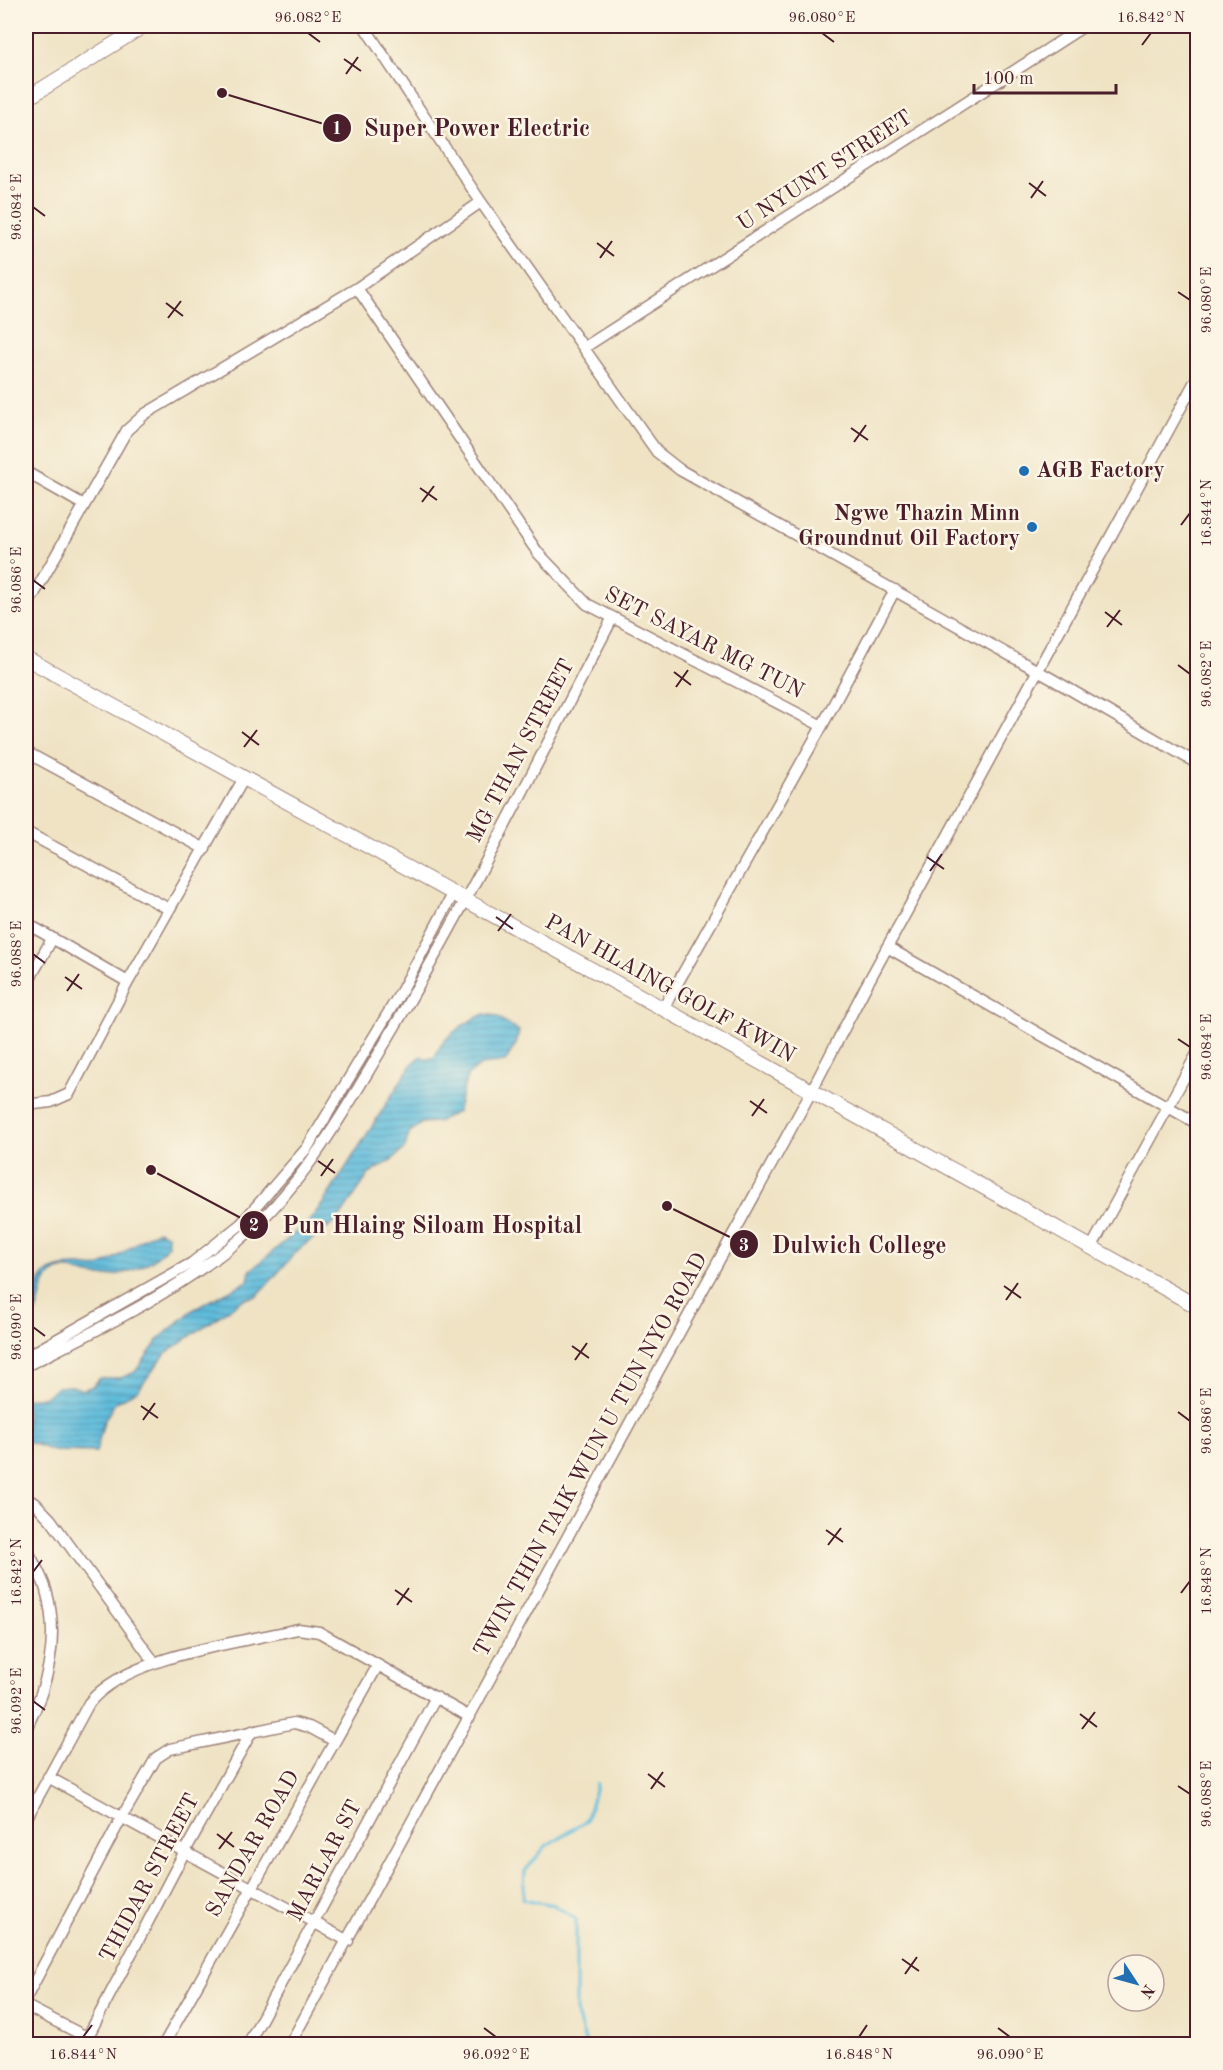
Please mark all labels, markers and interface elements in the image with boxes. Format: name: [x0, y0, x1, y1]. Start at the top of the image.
text: 96.082°E: [275, 11, 341, 26]
text: 96.080°E: [789, 11, 855, 26]
text: 16.842°N: [1117, 11, 1185, 26]
scale bar: [974, 57, 1116, 95]
text: 100 m: [983, 70, 1034, 88]
street label: U NYUNT STREET: [734, 106, 916, 236]
callout: Super Power Electric: [322, 107, 602, 149]
text: Super Power Electric: [364, 118, 590, 142]
text: 1: [332, 120, 342, 138]
text: 96.084°E: [10, 174, 25, 240]
text: 96.080°E: [1200, 267, 1215, 333]
place label: AGB Factory: [1036, 460, 1165, 482]
marker: AGB Factory: [1017, 464, 1031, 478]
text: 16.844°N: [1200, 479, 1215, 547]
place label: Ngwe Thazin Minn Groundnut Oil Factory: [798, 503, 1020, 550]
marker: Ngwe Thazin Minn Groundnut Oil Factory: [1025, 520, 1039, 534]
text: 96.086°E: [10, 547, 25, 613]
street label: SET SAYAR MG TUN: [601, 583, 807, 703]
text: 96.082°E: [1200, 641, 1215, 707]
street label: MG THAN STREET: [463, 656, 579, 846]
street label: PAN HLAING GOLF KWIN: [541, 911, 799, 1067]
text: 96.088°E: [10, 921, 25, 987]
text: 96.084°E: [1200, 1014, 1215, 1080]
callout: Pun Hlaing Siloam Hospital: [239, 1204, 594, 1246]
text: Pun Hlaing Siloam Hospital: [282, 1215, 582, 1239]
text: 2: [249, 1217, 259, 1235]
callout: Dulwich College: [729, 1223, 958, 1265]
text: Dulwich College: [771, 1235, 947, 1259]
text: 3: [739, 1237, 749, 1255]
street label: TWIN THIN TAIK WUN U TUN NYO ROAD: [470, 1249, 712, 1661]
text: 96.090°E: [10, 1294, 25, 1360]
text: 96.086°E: [1200, 1388, 1215, 1454]
text: 16.842°N: [10, 1538, 25, 1606]
text: 16.848°N: [1200, 1547, 1215, 1615]
text: 96.092°E: [10, 1668, 25, 1734]
text: 96.088°E: [1200, 1761, 1215, 1827]
street label: SANDAR ROAD: [202, 1767, 304, 1921]
street label: THIDAR STREET: [96, 1790, 204, 1966]
street label: MARLAR ST: [284, 1797, 366, 1925]
north arrow: [1106, 1953, 1166, 2013]
text: N: [1136, 1981, 1157, 2001]
text: 16.844°N: [49, 2048, 117, 2063]
text: 96.092°E: [463, 2048, 529, 2063]
text: 16.848°N: [825, 2048, 893, 2063]
text: 96.090°E: [977, 2048, 1043, 2063]

